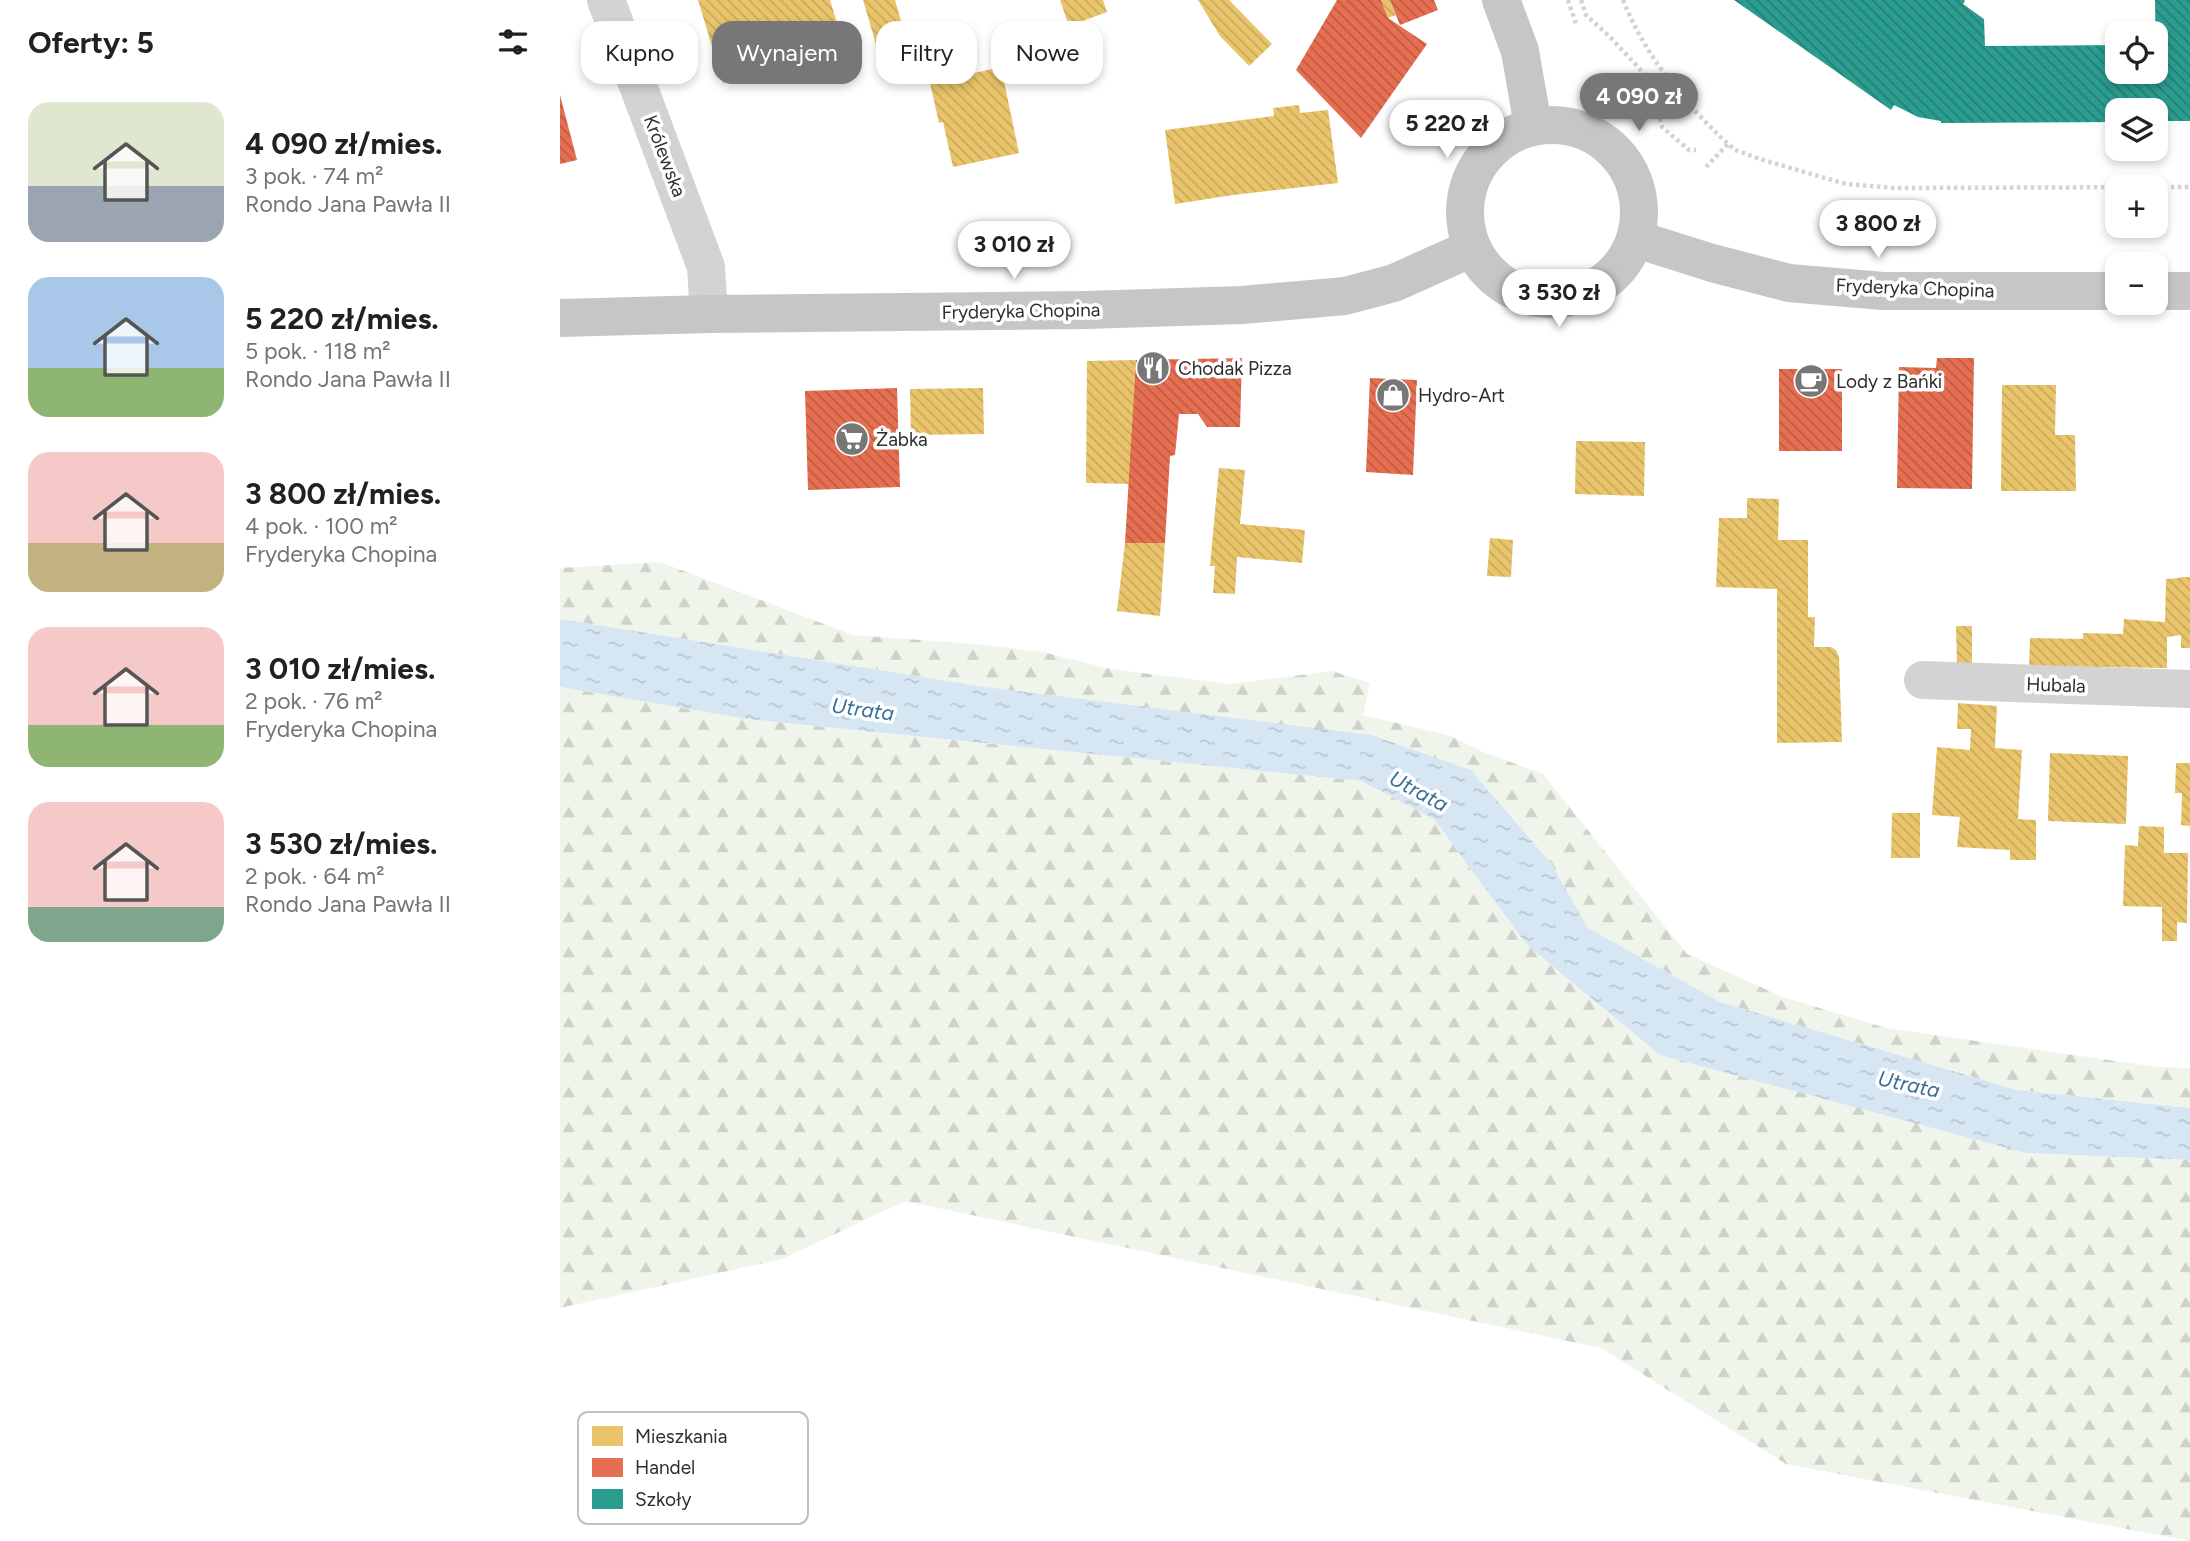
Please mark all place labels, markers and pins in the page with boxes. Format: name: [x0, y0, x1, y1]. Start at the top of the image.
pin: 4 090 zł: [1567, 74, 1711, 133]
pin: 5 220 zł: [1375, 100, 1519, 160]
pin: 3 800 zł: [1806, 201, 1950, 260]
pin: 3 010 zł: [942, 222, 1086, 281]
pin: 3 530 zł: [1487, 270, 1631, 329]
restaurant icon: Chodak Pizza: [1134, 349, 1172, 387]
place label: Chodak Pizza: [1178, 357, 1292, 380]
cafe icon: Lody z Bańki: [1792, 362, 1830, 400]
place label: Lody z Bańki: [1836, 370, 1942, 393]
shop icon: Hydro-Art: [1374, 376, 1412, 414]
place label: Hydro-Art: [1418, 384, 1505, 407]
supermarket icon: Żabka: [833, 420, 871, 458]
place label: Żabka: [876, 428, 928, 451]

